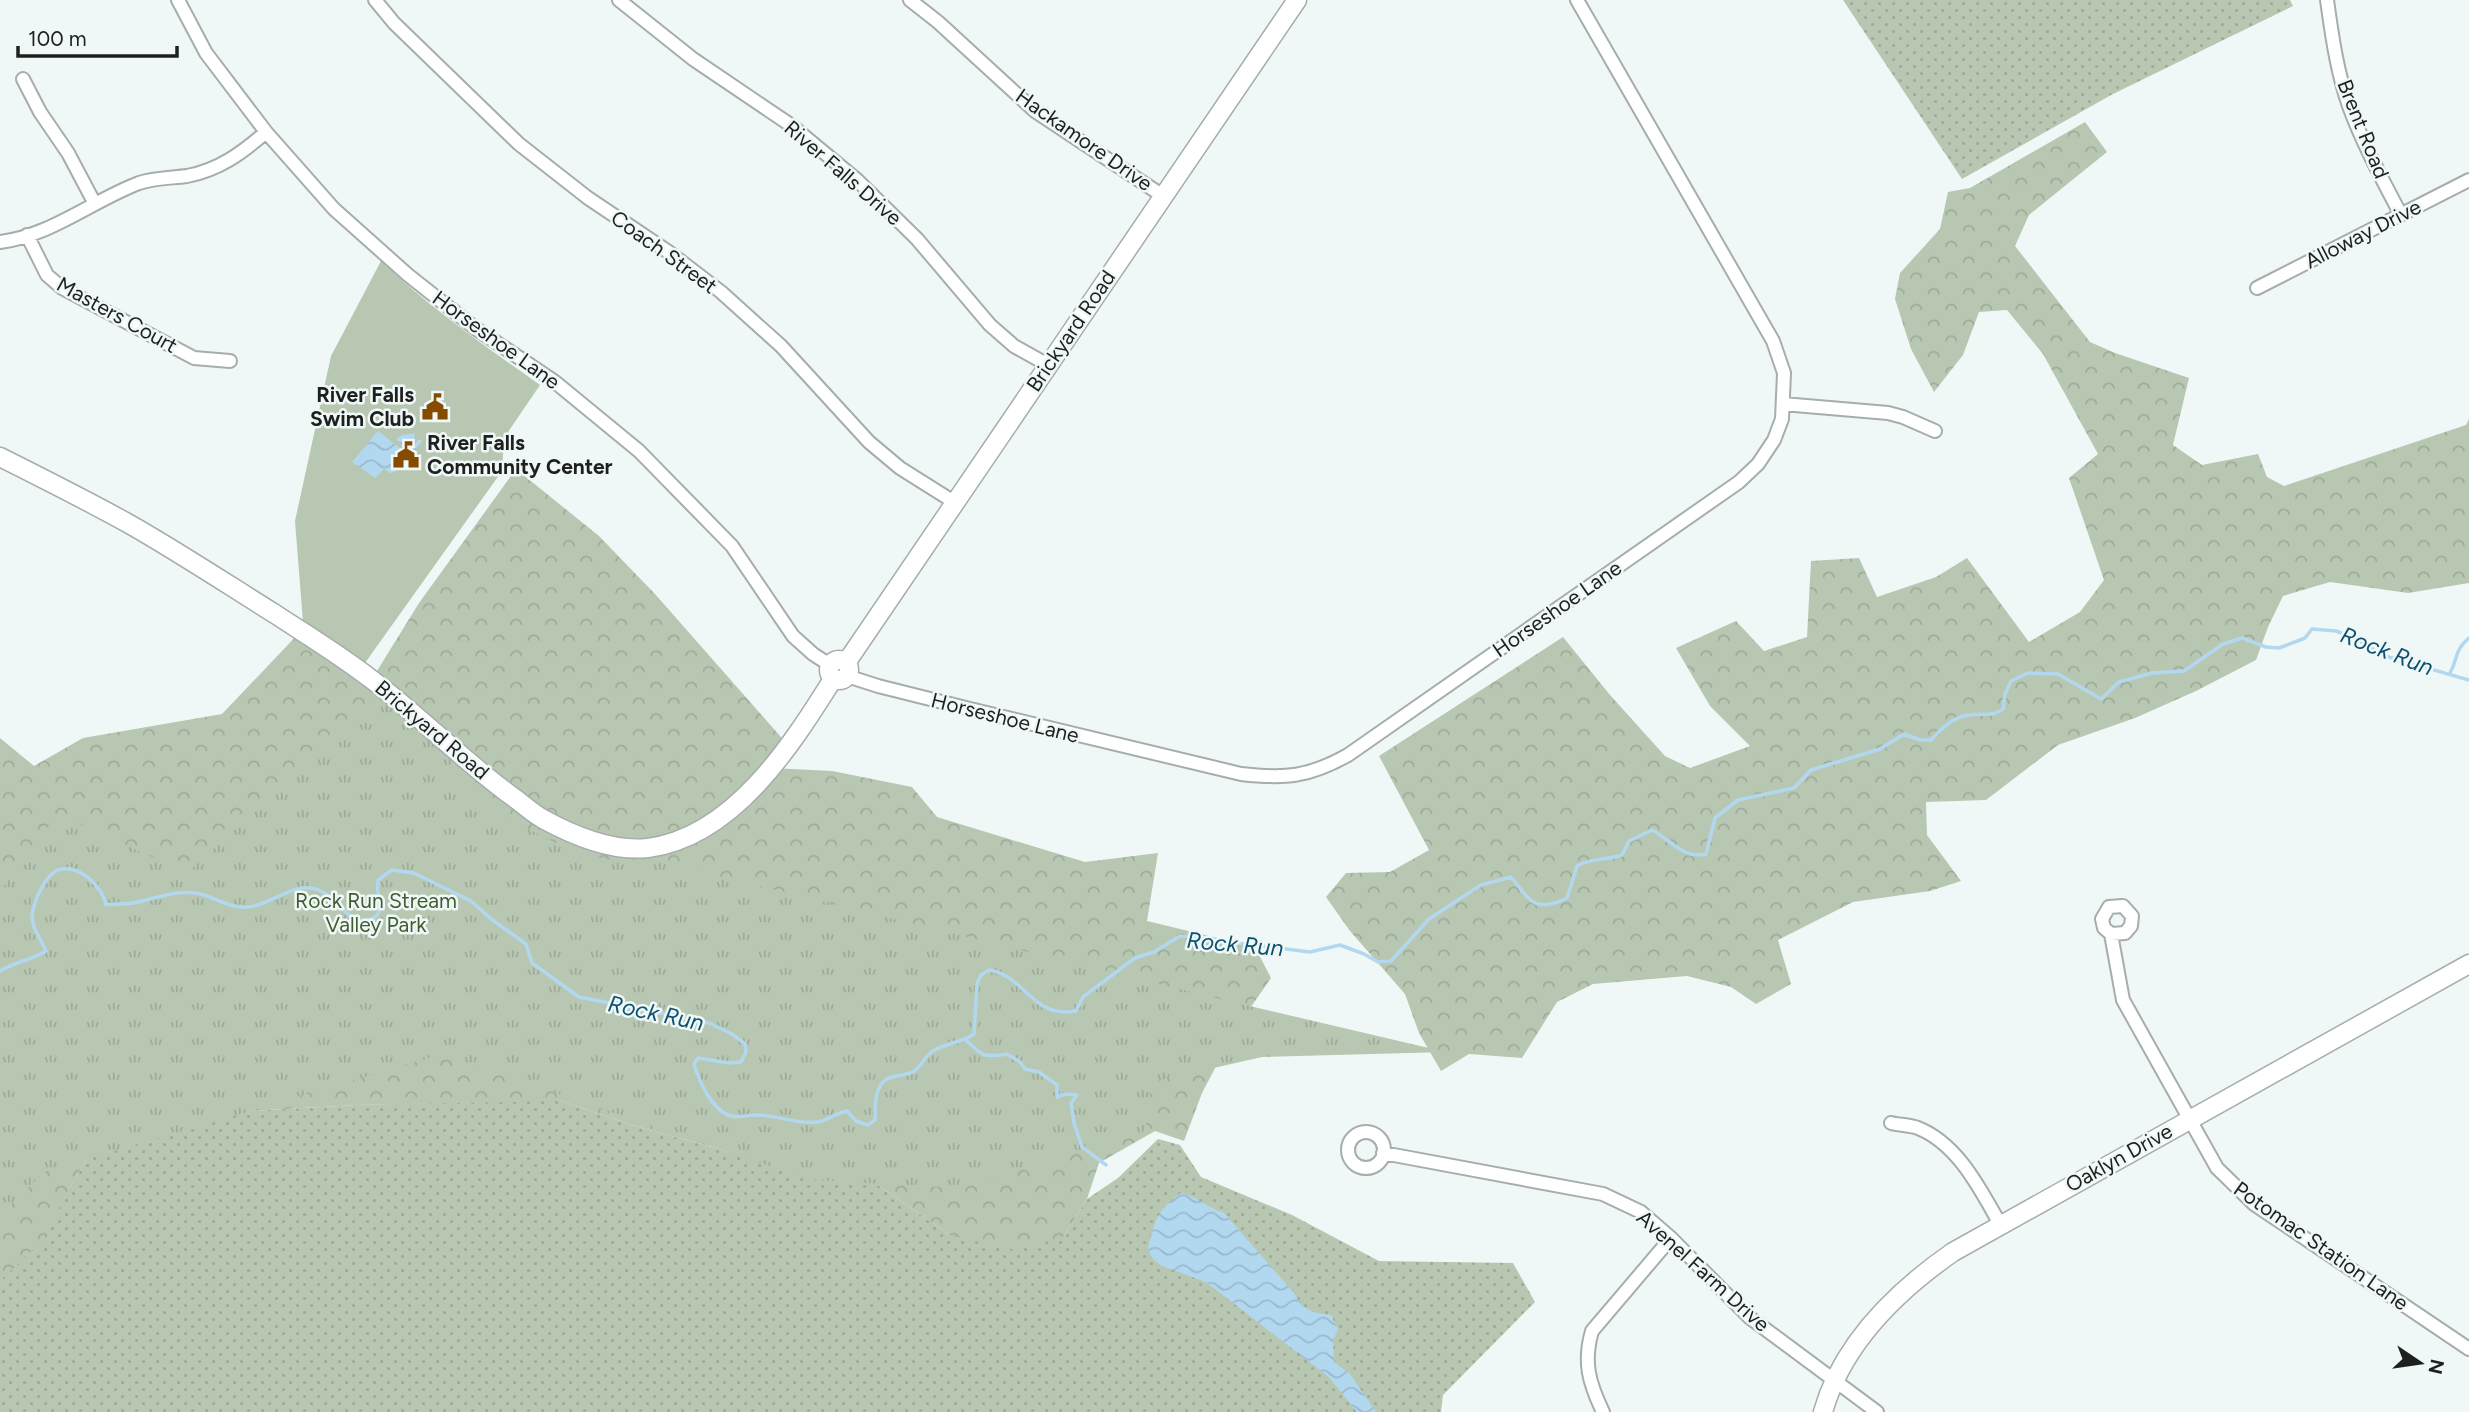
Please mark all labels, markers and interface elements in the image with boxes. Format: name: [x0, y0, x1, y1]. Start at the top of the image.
scale bar: [18, 14, 177, 58]
text: 100 m: [28, 26, 87, 51]
street label: Brent Road: [2332, 76, 2395, 182]
street label: Hackamore Drive: [1011, 83, 1157, 196]
street label: River Falls Drive: [780, 115, 907, 230]
street label: Alloway Drive: [2301, 194, 2425, 274]
street label: Coach Street: [606, 205, 722, 299]
street label: Brickyard Road: [1021, 265, 1120, 396]
street label: Masters Court: [53, 271, 182, 358]
street label: Horseshoe Lane: [428, 285, 565, 394]
place label: River Falls Swim Club: [310, 382, 414, 431]
public building icon: River Falls Swim Club: [420, 392, 450, 422]
place label: River Falls Community Center: [427, 430, 613, 479]
public building icon: River Falls Community Center: [391, 440, 421, 470]
street label: Horseshoe Lane: [1488, 555, 1626, 662]
water label: Rock Run: [2337, 621, 2438, 682]
street label: Brickyard Road: [370, 675, 494, 784]
street label: Horseshoe Lane: [929, 687, 1082, 748]
park label: Rock Run Stream Valley Park: [295, 888, 457, 937]
water label: Rock Run: [1185, 926, 1285, 962]
water label: Rock Run: [606, 989, 707, 1037]
street label: Oaklyn Drive: [2061, 1118, 2177, 1197]
street label: Potomac Station Lane: [2229, 1176, 2413, 1315]
street label: Avenel Farm Drive: [1632, 1205, 1775, 1337]
north arrow: [2385, 1328, 2455, 1398]
text: N: [2423, 1357, 2449, 1376]

